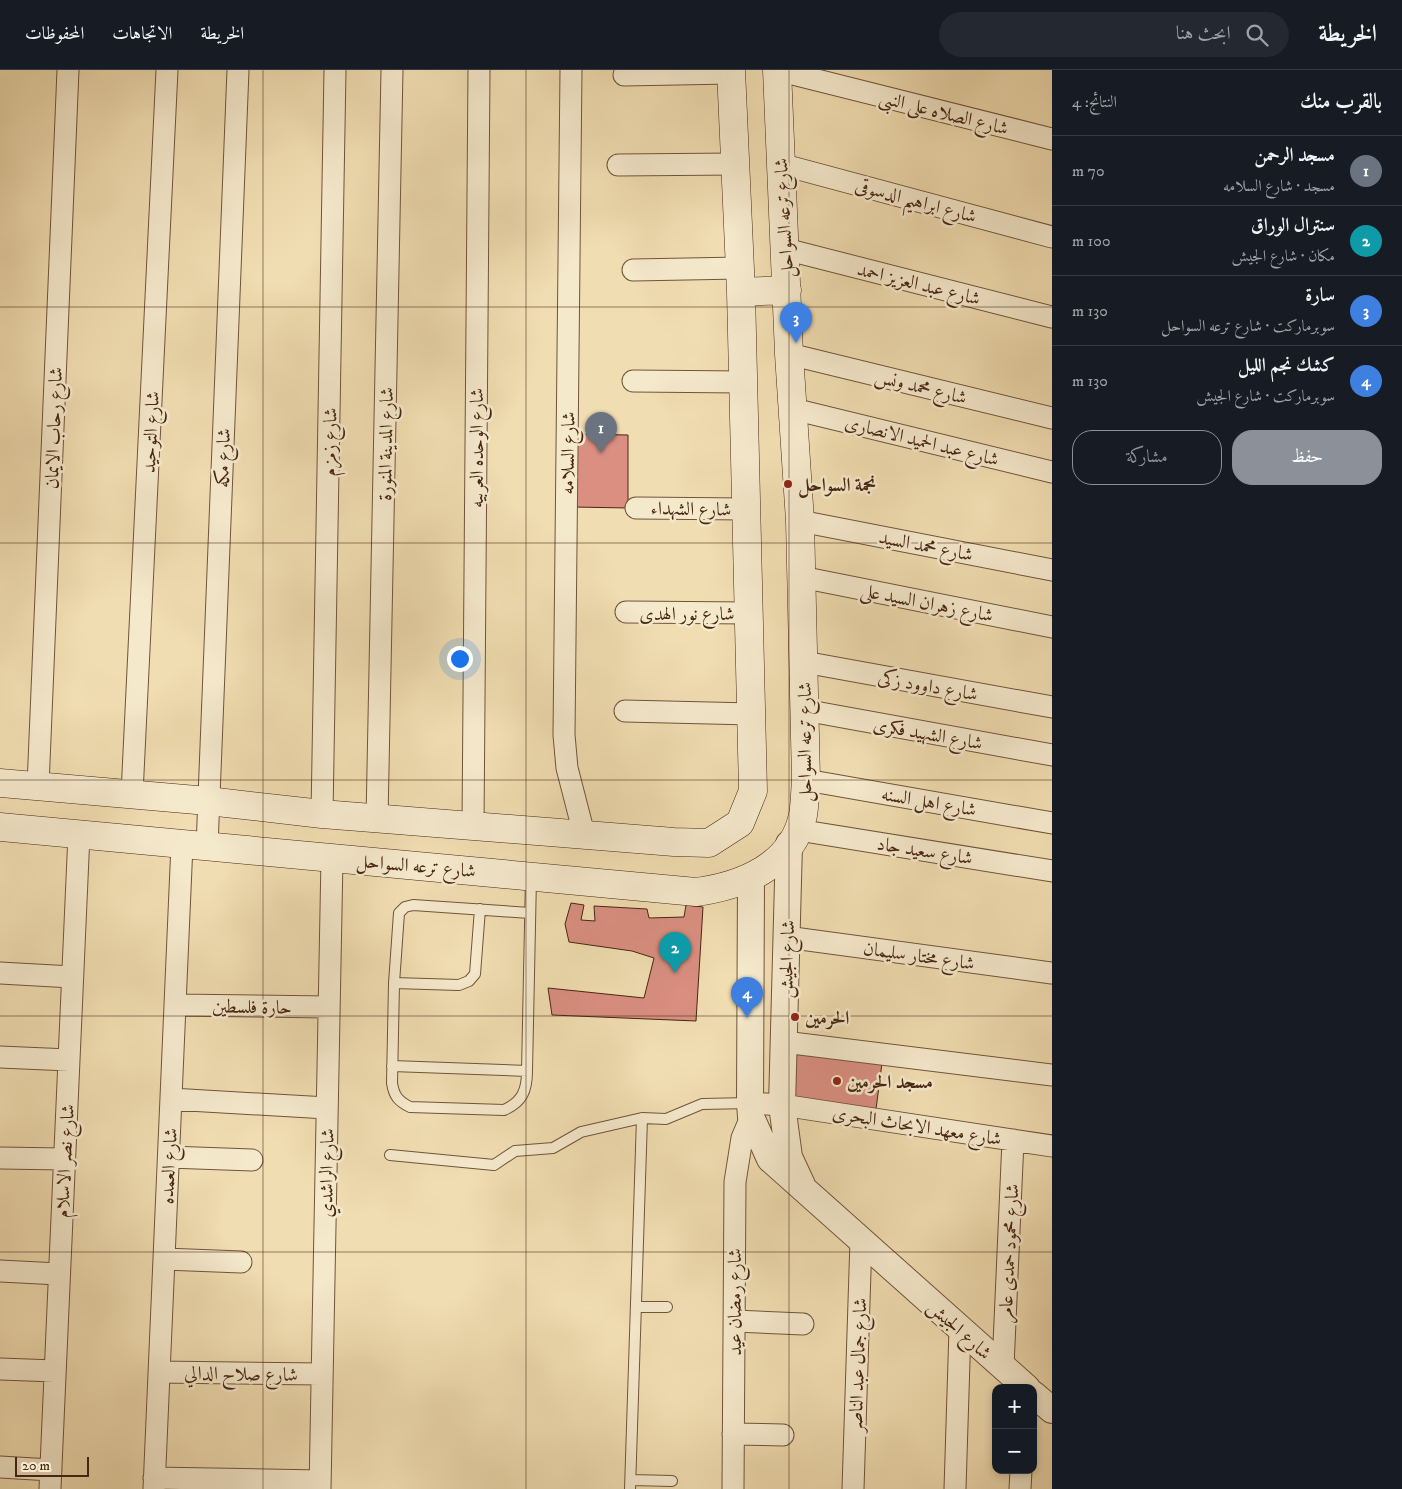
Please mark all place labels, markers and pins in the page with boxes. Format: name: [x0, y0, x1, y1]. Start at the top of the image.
pin: 3: [780, 302, 812, 343]
pin: 1: [585, 412, 617, 453]
place label: نجمة السواحل: [798, 474, 877, 498]
marker: نجمة السواحل: [782, 478, 794, 490]
pin: 2: [659, 932, 691, 973]
pin: 4: [731, 977, 763, 1018]
place label: الحرمين: [805, 1007, 849, 1030]
marker: الحرمين: [789, 1011, 801, 1023]
place label: مسجد الحرمين: [847, 1071, 933, 1094]
marker: مسجد الحرمين: [831, 1075, 843, 1087]

